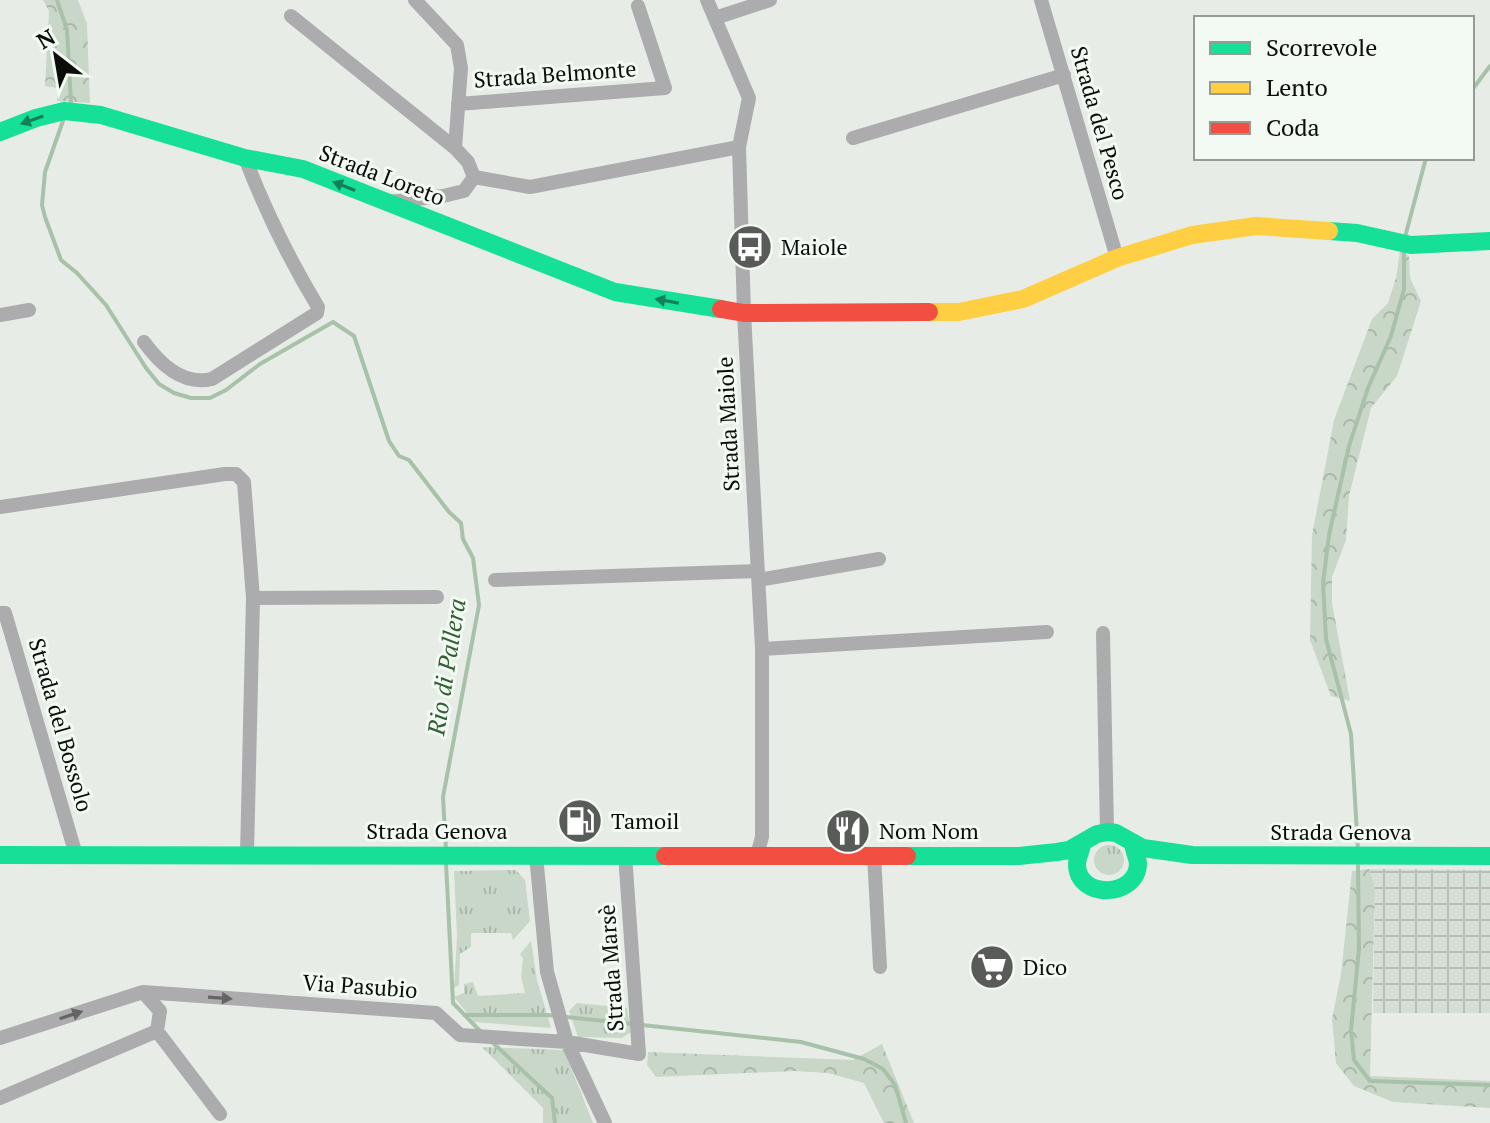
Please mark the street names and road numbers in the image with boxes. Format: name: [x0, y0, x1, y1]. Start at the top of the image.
street label: Strada del Pesco: [1065, 43, 1136, 203]
street label: Strada Belmonte: [473, 53, 637, 94]
street label: Strada Loreto: [315, 137, 449, 212]
street label: Strada Maiole: [709, 356, 746, 492]
street label: Strada del Bossolo: [23, 635, 100, 815]
street label: Strada Genova: [366, 816, 508, 845]
street label: Strada Genova: [1270, 817, 1412, 846]
street label: Strada Marsè: [592, 903, 629, 1033]
street label: Via Pasubio: [302, 967, 419, 1004]

